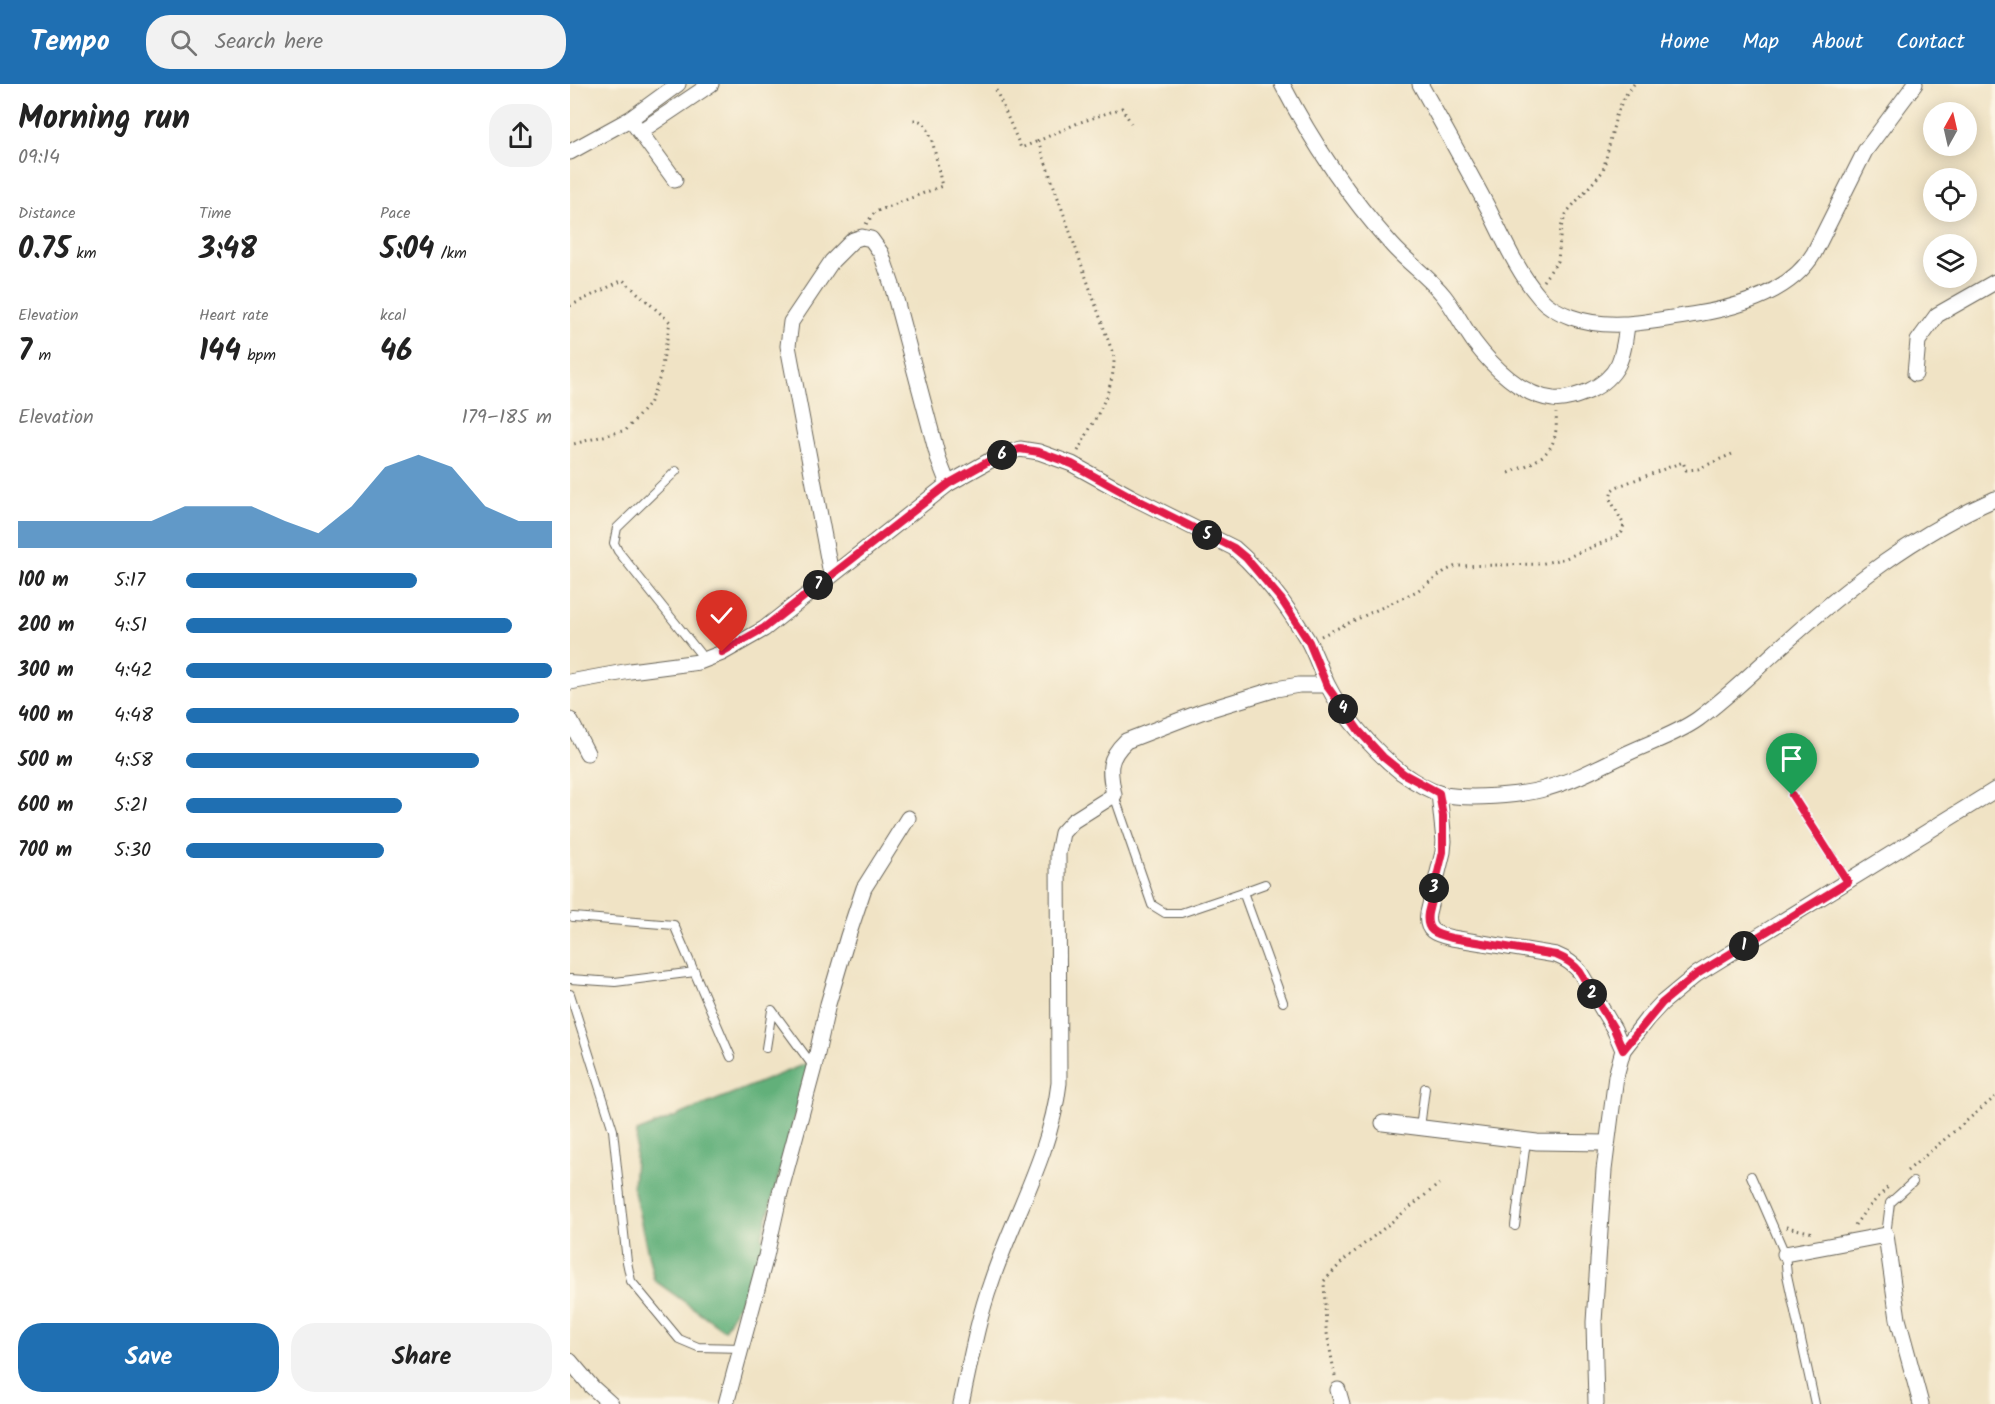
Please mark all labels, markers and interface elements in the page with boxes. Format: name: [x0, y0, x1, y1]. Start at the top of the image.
search box: [146, 15, 566, 69]
text: Tempo: [30, 20, 110, 65]
text: Search here: [215, 25, 323, 60]
icon: search: [167, 26, 200, 59]
text: Home: [1660, 26, 1709, 59]
text: Map: [1742, 26, 1779, 59]
text: About: [1812, 26, 1863, 59]
text: Contact: [1896, 26, 1965, 59]
text: Morning run: [18, 93, 190, 146]
north arrow: [1923, 102, 1977, 156]
map controls: [1923, 102, 1977, 288]
button: share: [489, 104, 552, 167]
text: 09:14: [18, 142, 60, 174]
button: locate: [1923, 168, 1977, 222]
text: Distance: [18, 201, 76, 226]
text: Time: [199, 201, 231, 226]
text: Pace: [380, 201, 411, 226]
text: 0.75: [18, 226, 70, 274]
text: 3:48: [199, 226, 257, 274]
text: 5:04: [380, 226, 434, 274]
button: layers: [1923, 234, 1977, 288]
text: km: [70, 241, 97, 266]
text: /km: [434, 241, 467, 266]
text: Elevation: [18, 303, 79, 328]
text: Heart rate: [199, 303, 269, 328]
text: kcal: [380, 303, 406, 328]
text: 7: [18, 328, 32, 376]
text: 144: [199, 328, 241, 376]
text: 46: [380, 328, 413, 376]
text: m: [32, 343, 51, 368]
text: bpm: [241, 343, 276, 368]
text: Elevation: [18, 402, 94, 434]
text: 179–185 m: [462, 402, 552, 434]
pin: 6: [987, 440, 1017, 470]
text: 6: [998, 442, 1006, 467]
pin: 5: [1192, 520, 1222, 550]
text: 5: [1203, 522, 1211, 547]
text: 100 m: [18, 565, 69, 597]
text: 5:17: [114, 565, 145, 597]
pin: 7: [803, 570, 833, 600]
text: 7: [814, 572, 822, 597]
pin: [696, 590, 747, 652]
icon: check: [705, 599, 738, 632]
text: 200 m: [18, 610, 74, 642]
text: 4:51: [114, 610, 147, 642]
text: 300 m: [18, 655, 74, 687]
text: 4:42: [114, 655, 153, 687]
pin: 4: [1328, 694, 1358, 724]
text: 4: [1339, 696, 1347, 721]
text: 400 m: [18, 700, 74, 732]
text: 4:48: [114, 700, 153, 732]
pin: [1766, 733, 1817, 795]
icon: arrive: [1775, 742, 1808, 775]
text: 500 m: [18, 745, 73, 777]
text: 4:58: [114, 745, 153, 777]
text: 600 m: [18, 790, 73, 822]
text: 5:21: [114, 790, 148, 822]
text: 700 m: [18, 835, 72, 867]
text: 5:30: [114, 835, 151, 867]
pin: 3: [1419, 873, 1449, 903]
text: 3: [1430, 875, 1438, 900]
pin: 1: [1729, 931, 1759, 961]
text: 1: [1742, 933, 1746, 958]
pin: 2: [1577, 979, 1607, 1009]
text: 2: [1587, 981, 1597, 1006]
button: Save: [18, 1323, 279, 1392]
button: Share: [291, 1323, 552, 1392]

